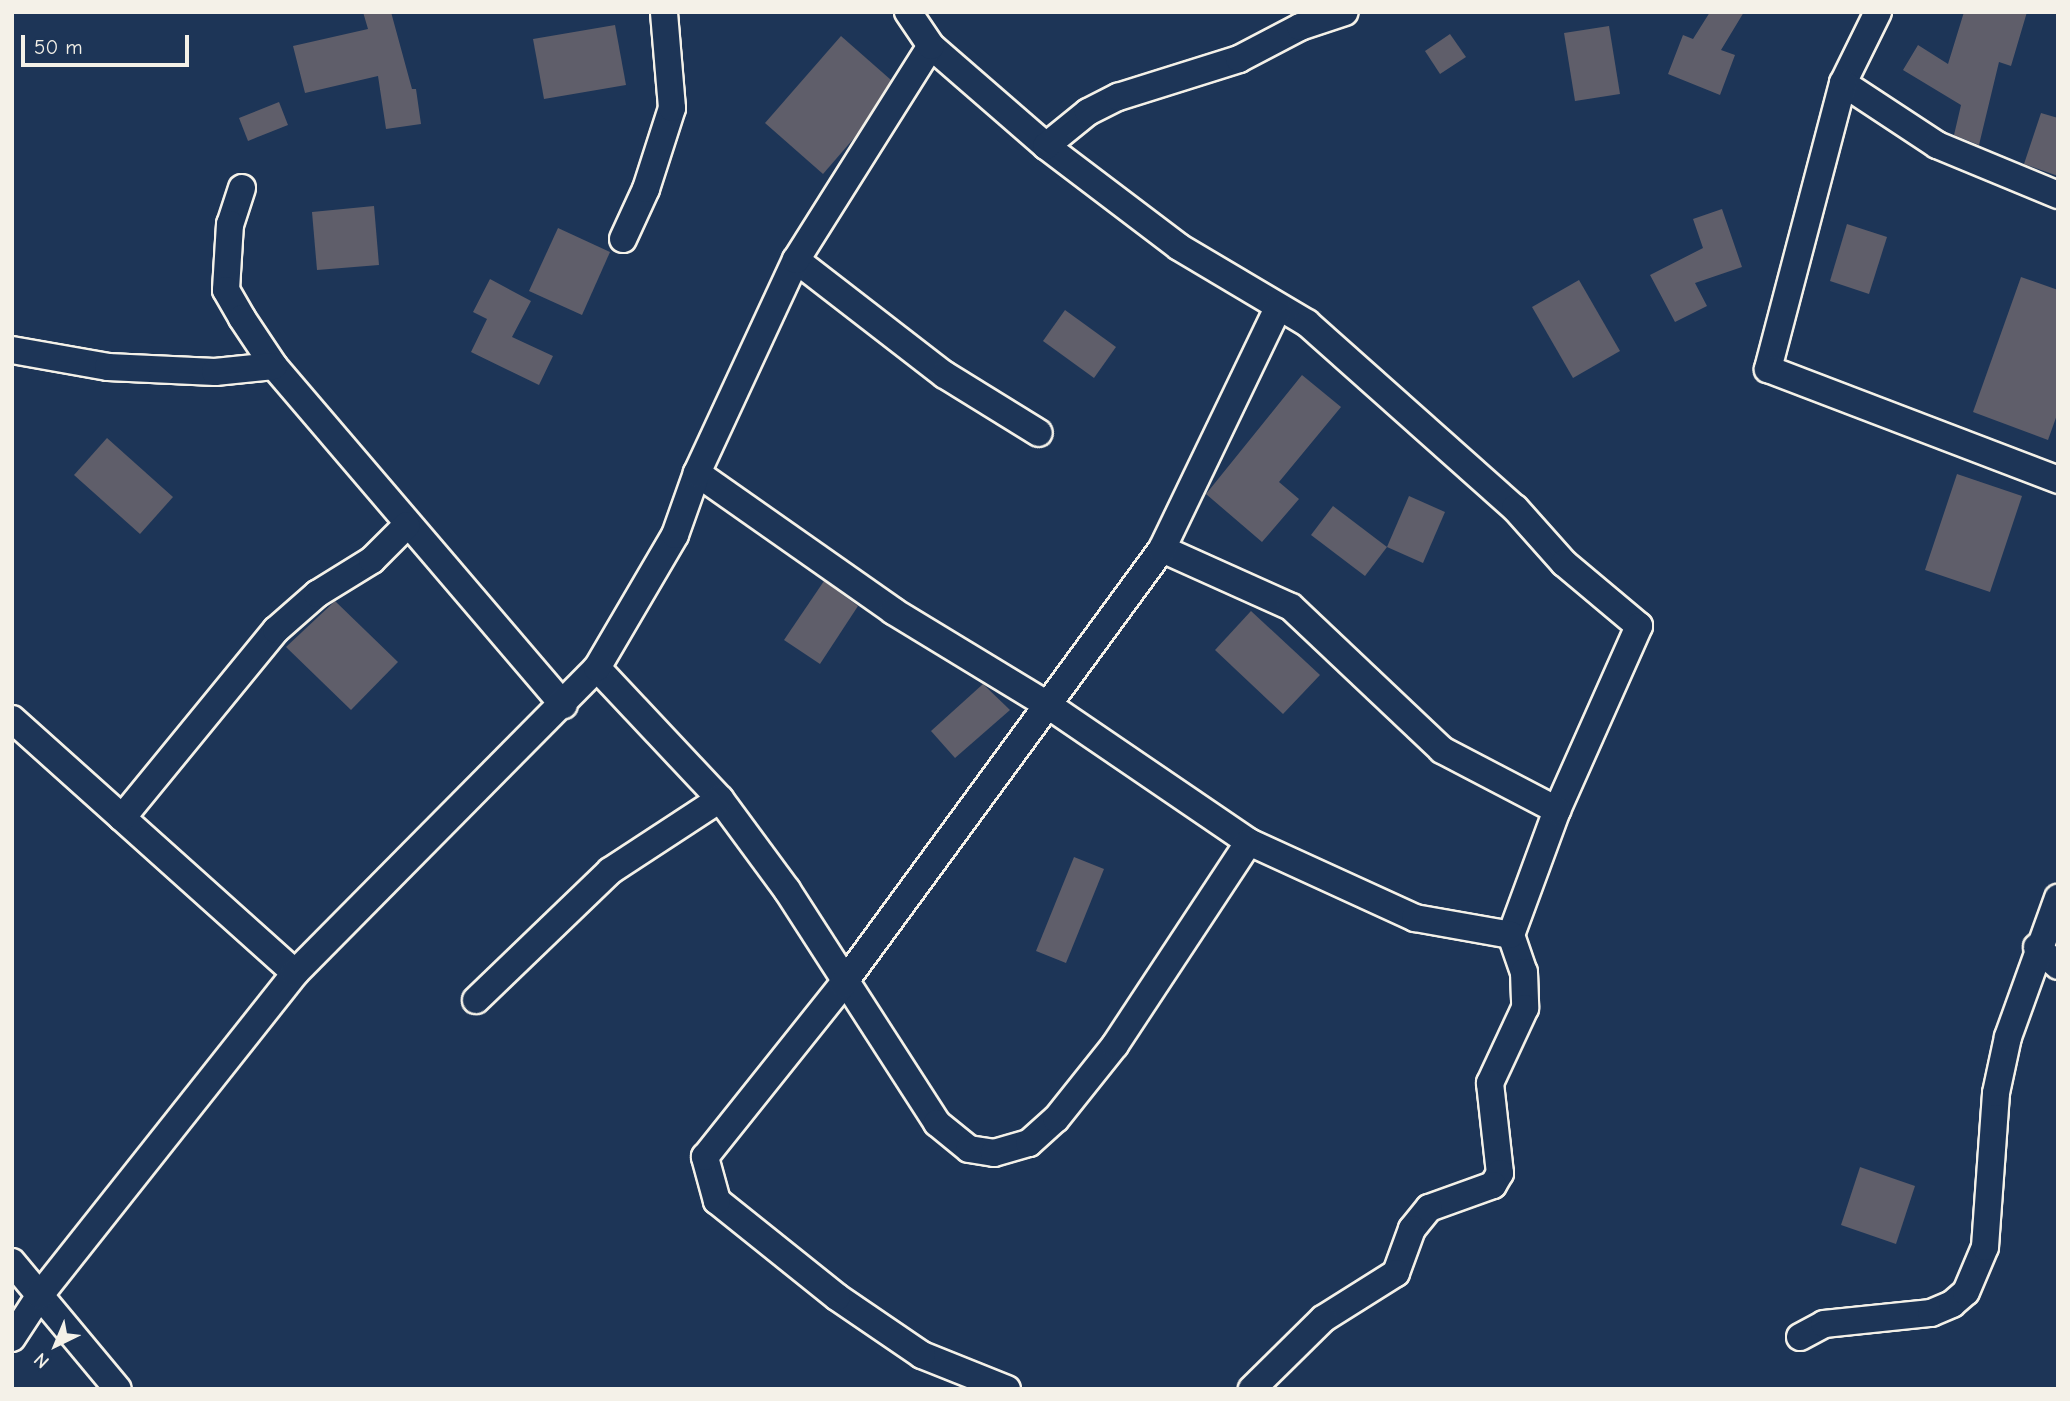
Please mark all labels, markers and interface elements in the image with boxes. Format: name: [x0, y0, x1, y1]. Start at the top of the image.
scale bar: [24, 21, 192, 65]
text: 50 m: [34, 35, 83, 59]
north arrow: [21, 1310, 91, 1380]
text: N: [30, 1348, 54, 1373]

